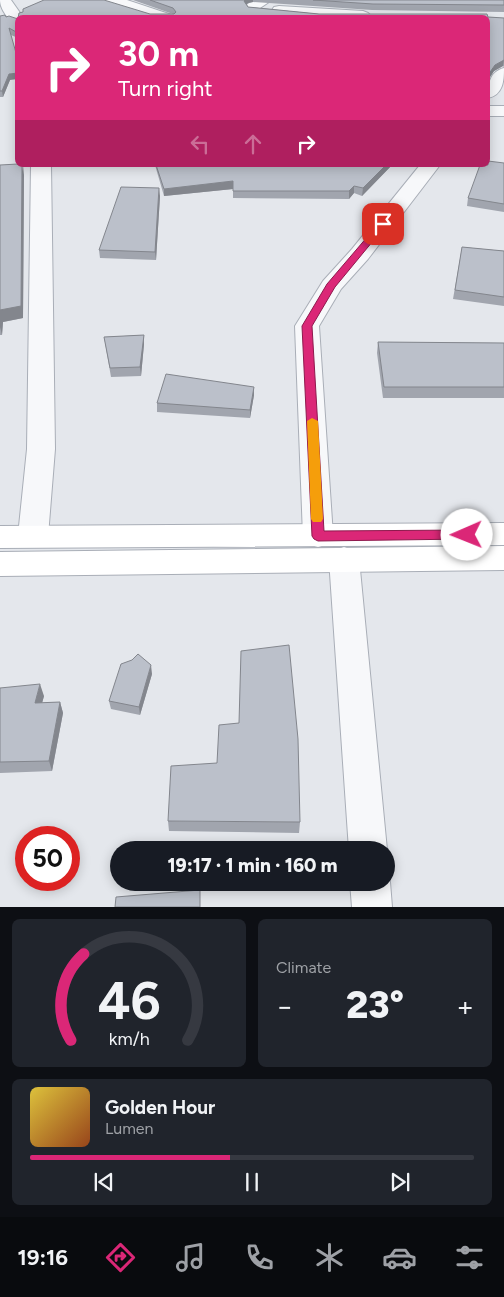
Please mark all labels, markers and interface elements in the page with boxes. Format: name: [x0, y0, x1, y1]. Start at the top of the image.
text: 30 m: [118, 33, 199, 75]
icon: right: [35, 35, 100, 100]
text: Turn right: [118, 75, 213, 102]
icon: left: [186, 130, 214, 158]
icon: ahead: [239, 130, 267, 158]
icon: right: [292, 130, 320, 158]
pin: [362, 203, 404, 245]
icon: arrive: [369, 210, 397, 238]
position arrow: [440, 508, 492, 560]
speed limit sign: 50: [15, 826, 80, 891]
text: 19:17 · 1 min · 160 m: [167, 854, 338, 877]
text: Climate: [276, 958, 331, 977]
text: 46: [97, 970, 161, 1032]
text: 23°: [346, 982, 404, 1028]
text: −: [276, 989, 293, 1023]
text: +: [457, 989, 474, 1023]
text: km/h: [109, 1028, 149, 1049]
text: Golden Hour: [105, 1096, 215, 1119]
text: Lumen: [105, 1119, 154, 1138]
icon: previous: [90, 1168, 118, 1196]
icon: pause: [238, 1168, 266, 1196]
icon: next: [386, 1168, 414, 1196]
icon: directions: [103, 1240, 138, 1275]
icon: music: [173, 1240, 208, 1275]
icon: phone: [242, 1240, 277, 1275]
icon: climate: [312, 1240, 347, 1275]
icon: car: [382, 1240, 417, 1275]
icon: filters: [452, 1240, 487, 1275]
text: 19:16: [17, 1244, 68, 1271]

